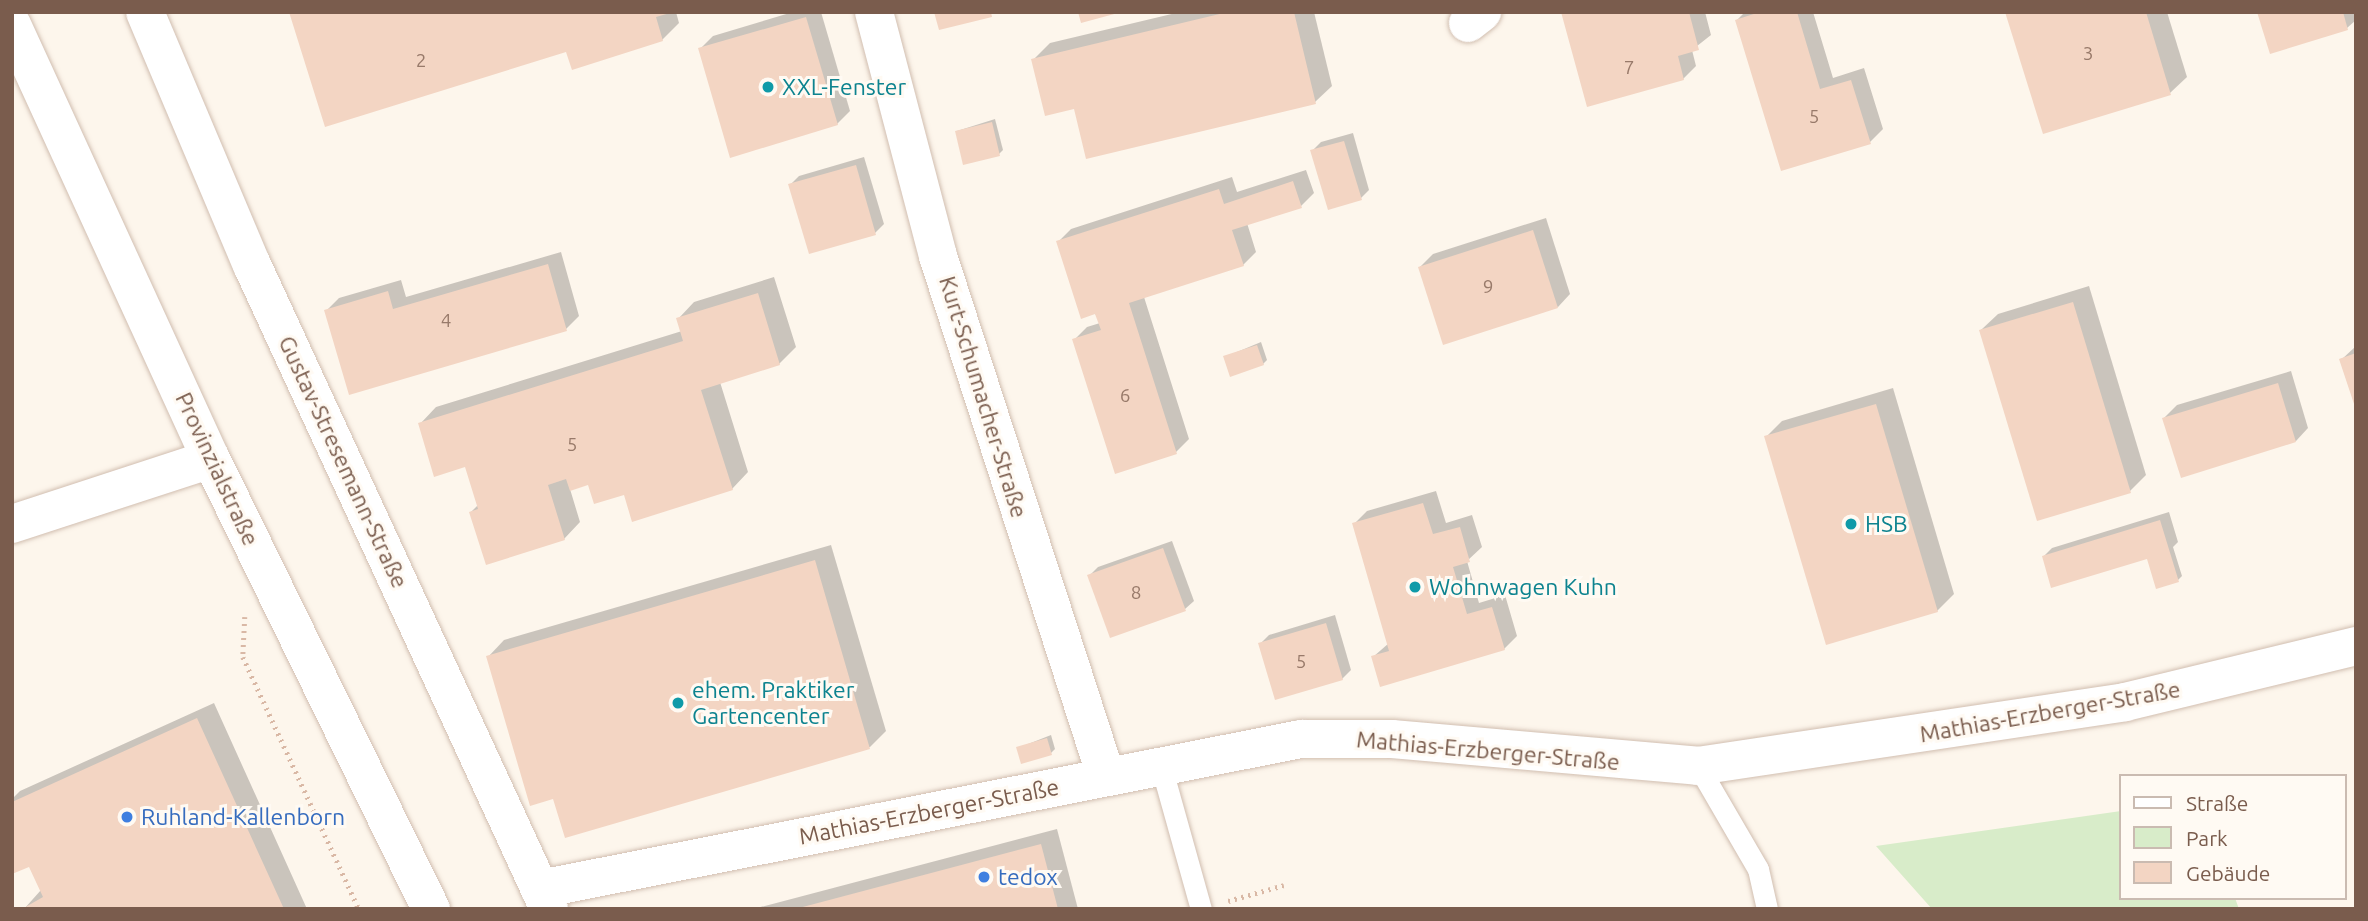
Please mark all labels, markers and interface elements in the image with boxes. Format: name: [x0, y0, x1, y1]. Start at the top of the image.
house number: 3: [2083, 43, 2093, 65]
house number: 2: [416, 50, 426, 72]
house number: 7: [1624, 57, 1634, 79]
place label: XXL-Fenster: [782, 73, 906, 101]
marker: XXL-Fenster: [760, 79, 776, 95]
house number: 5: [1809, 106, 1819, 128]
street label: Kurt-Schumacher-Straße: [933, 273, 1033, 521]
house number: 9: [1483, 276, 1493, 298]
house number: 4: [441, 310, 451, 332]
street label: Gustav-Stresemann-Straße: [272, 332, 414, 592]
house number: 6: [1120, 385, 1130, 407]
street label: Provinzialstraße: [169, 388, 265, 550]
house number: 5: [567, 434, 577, 456]
place label: HSB: [1865, 510, 1908, 538]
marker: HSB: [1843, 516, 1859, 532]
place label: Wohnwagen Kuhn: [1429, 573, 1617, 601]
marker: Wohnwagen Kuhn: [1407, 579, 1423, 595]
house number: 8: [1131, 582, 1141, 604]
house number: 5: [1296, 651, 1306, 673]
street label: Mathias-Erzberger-Straße: [1918, 675, 2182, 749]
place label: ehem. Praktiker Gartencenter: [692, 676, 854, 730]
marker: ehem. Praktiker Gartencenter: [670, 695, 686, 711]
street label: Mathias-Erzberger-Straße: [1355, 726, 1621, 776]
street label: Mathias-Erzberger-Straße: [797, 773, 1061, 851]
legend: [2120, 774, 2347, 900]
text: Straße: [2186, 791, 2248, 815]
place label: Ruhland-Kallenborn: [141, 803, 345, 831]
marker: Ruhland-Kallenborn: [119, 809, 135, 825]
text: Park: [2186, 826, 2228, 850]
text: Gebäude: [2186, 861, 2270, 885]
place label: tedox: [998, 863, 1058, 891]
marker: tedox: [976, 869, 992, 885]

